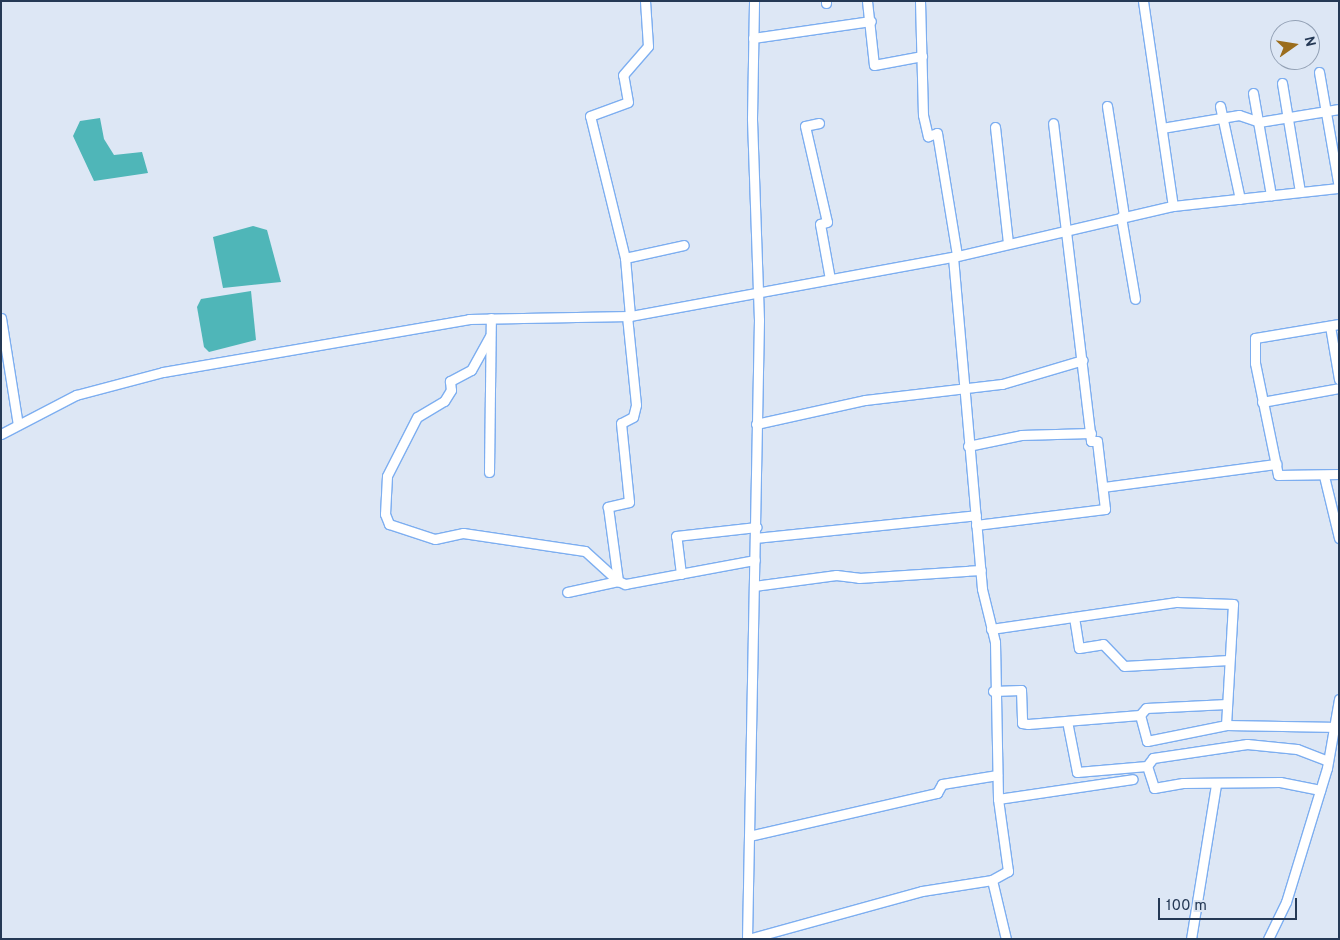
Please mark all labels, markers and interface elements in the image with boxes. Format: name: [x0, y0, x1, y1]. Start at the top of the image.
north arrow: [1270, 20, 1320, 70]
text: N: [1300, 35, 1319, 49]
scale bar: [1160, 888, 1299, 920]
text: 100 m: [1166, 897, 1207, 916]

